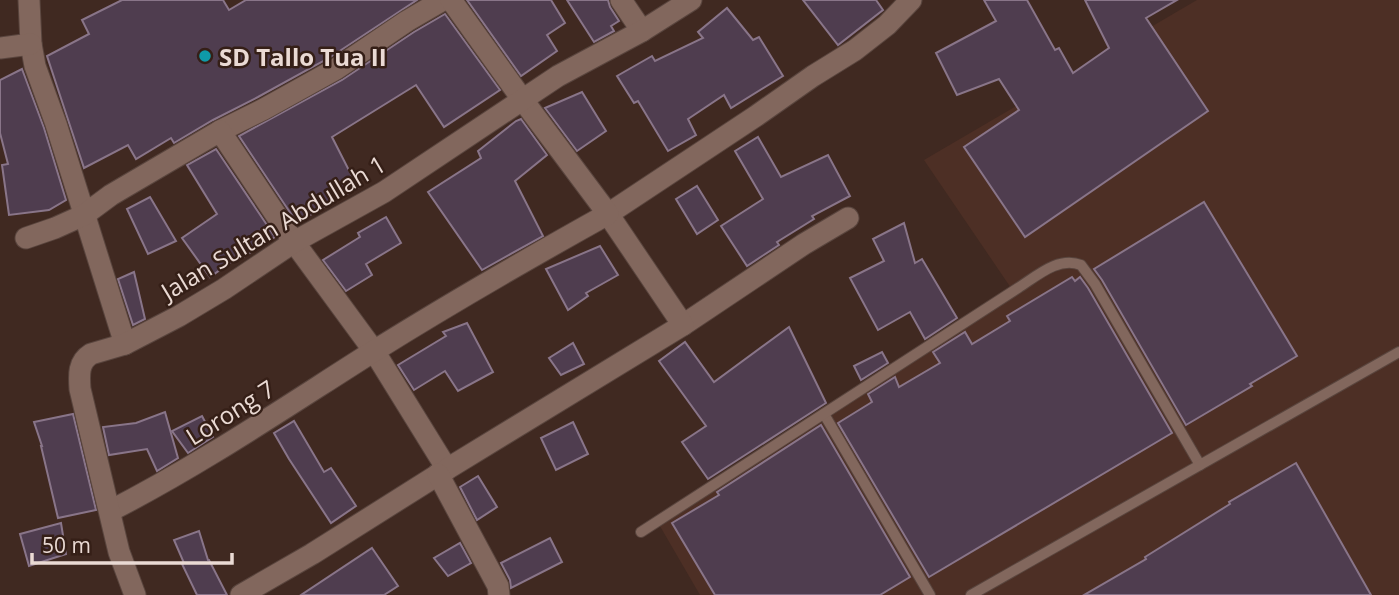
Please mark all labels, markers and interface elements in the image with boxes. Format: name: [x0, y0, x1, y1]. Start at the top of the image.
place label: SD Tallo Tua II: [219, 40, 387, 73]
marker: SD Tallo Tua II: [197, 48, 213, 64]
street label: Jalan Sultan Abdullah 1: [153, 147, 391, 308]
street label: Lorong 7: [179, 372, 281, 452]
scale bar: [32, 522, 231, 566]
text: 50 m: [42, 531, 91, 559]

